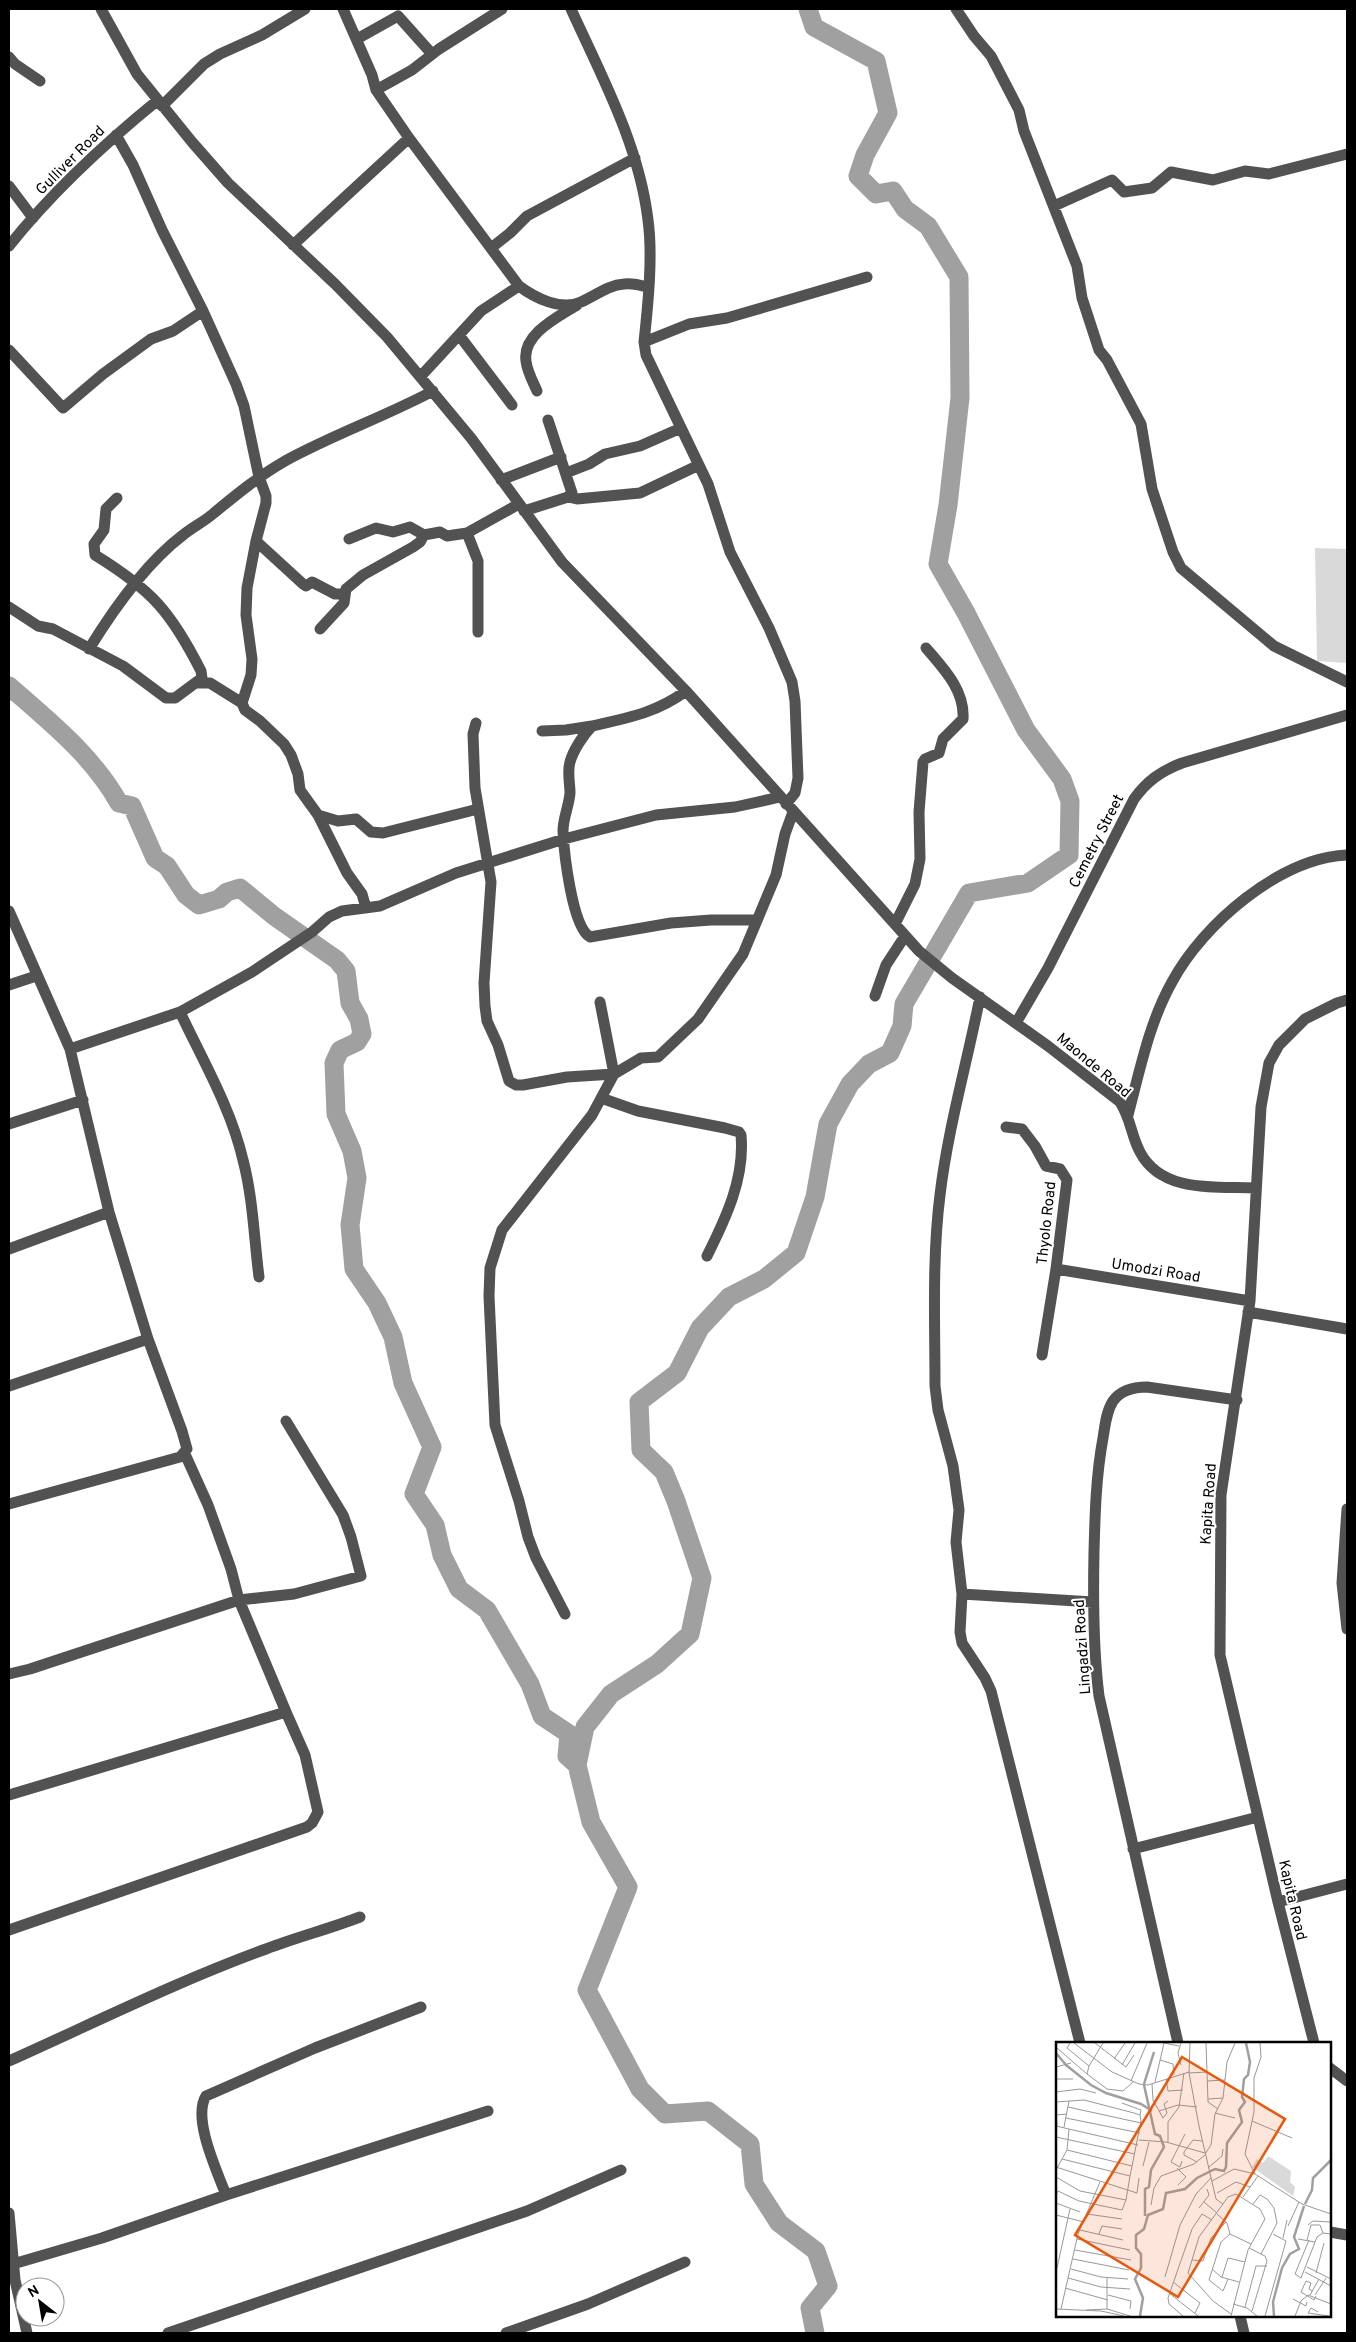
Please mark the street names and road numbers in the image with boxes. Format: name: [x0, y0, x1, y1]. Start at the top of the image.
street label: Gulliver Road: [32, 122, 110, 200]
street label: Cemetry Street: [1066, 792, 1129, 892]
street label: Maonde Road: [1052, 1029, 1134, 1103]
street label: Thyolo Road: [1034, 1180, 1061, 1266]
street label: Umodzi Road: [1110, 1255, 1202, 1288]
street label: Kapita Road: [1197, 1463, 1222, 1546]
street label: Lingadzi Road: [1071, 1599, 1096, 1695]
street label: Kapita Road: [1273, 1858, 1310, 1942]

